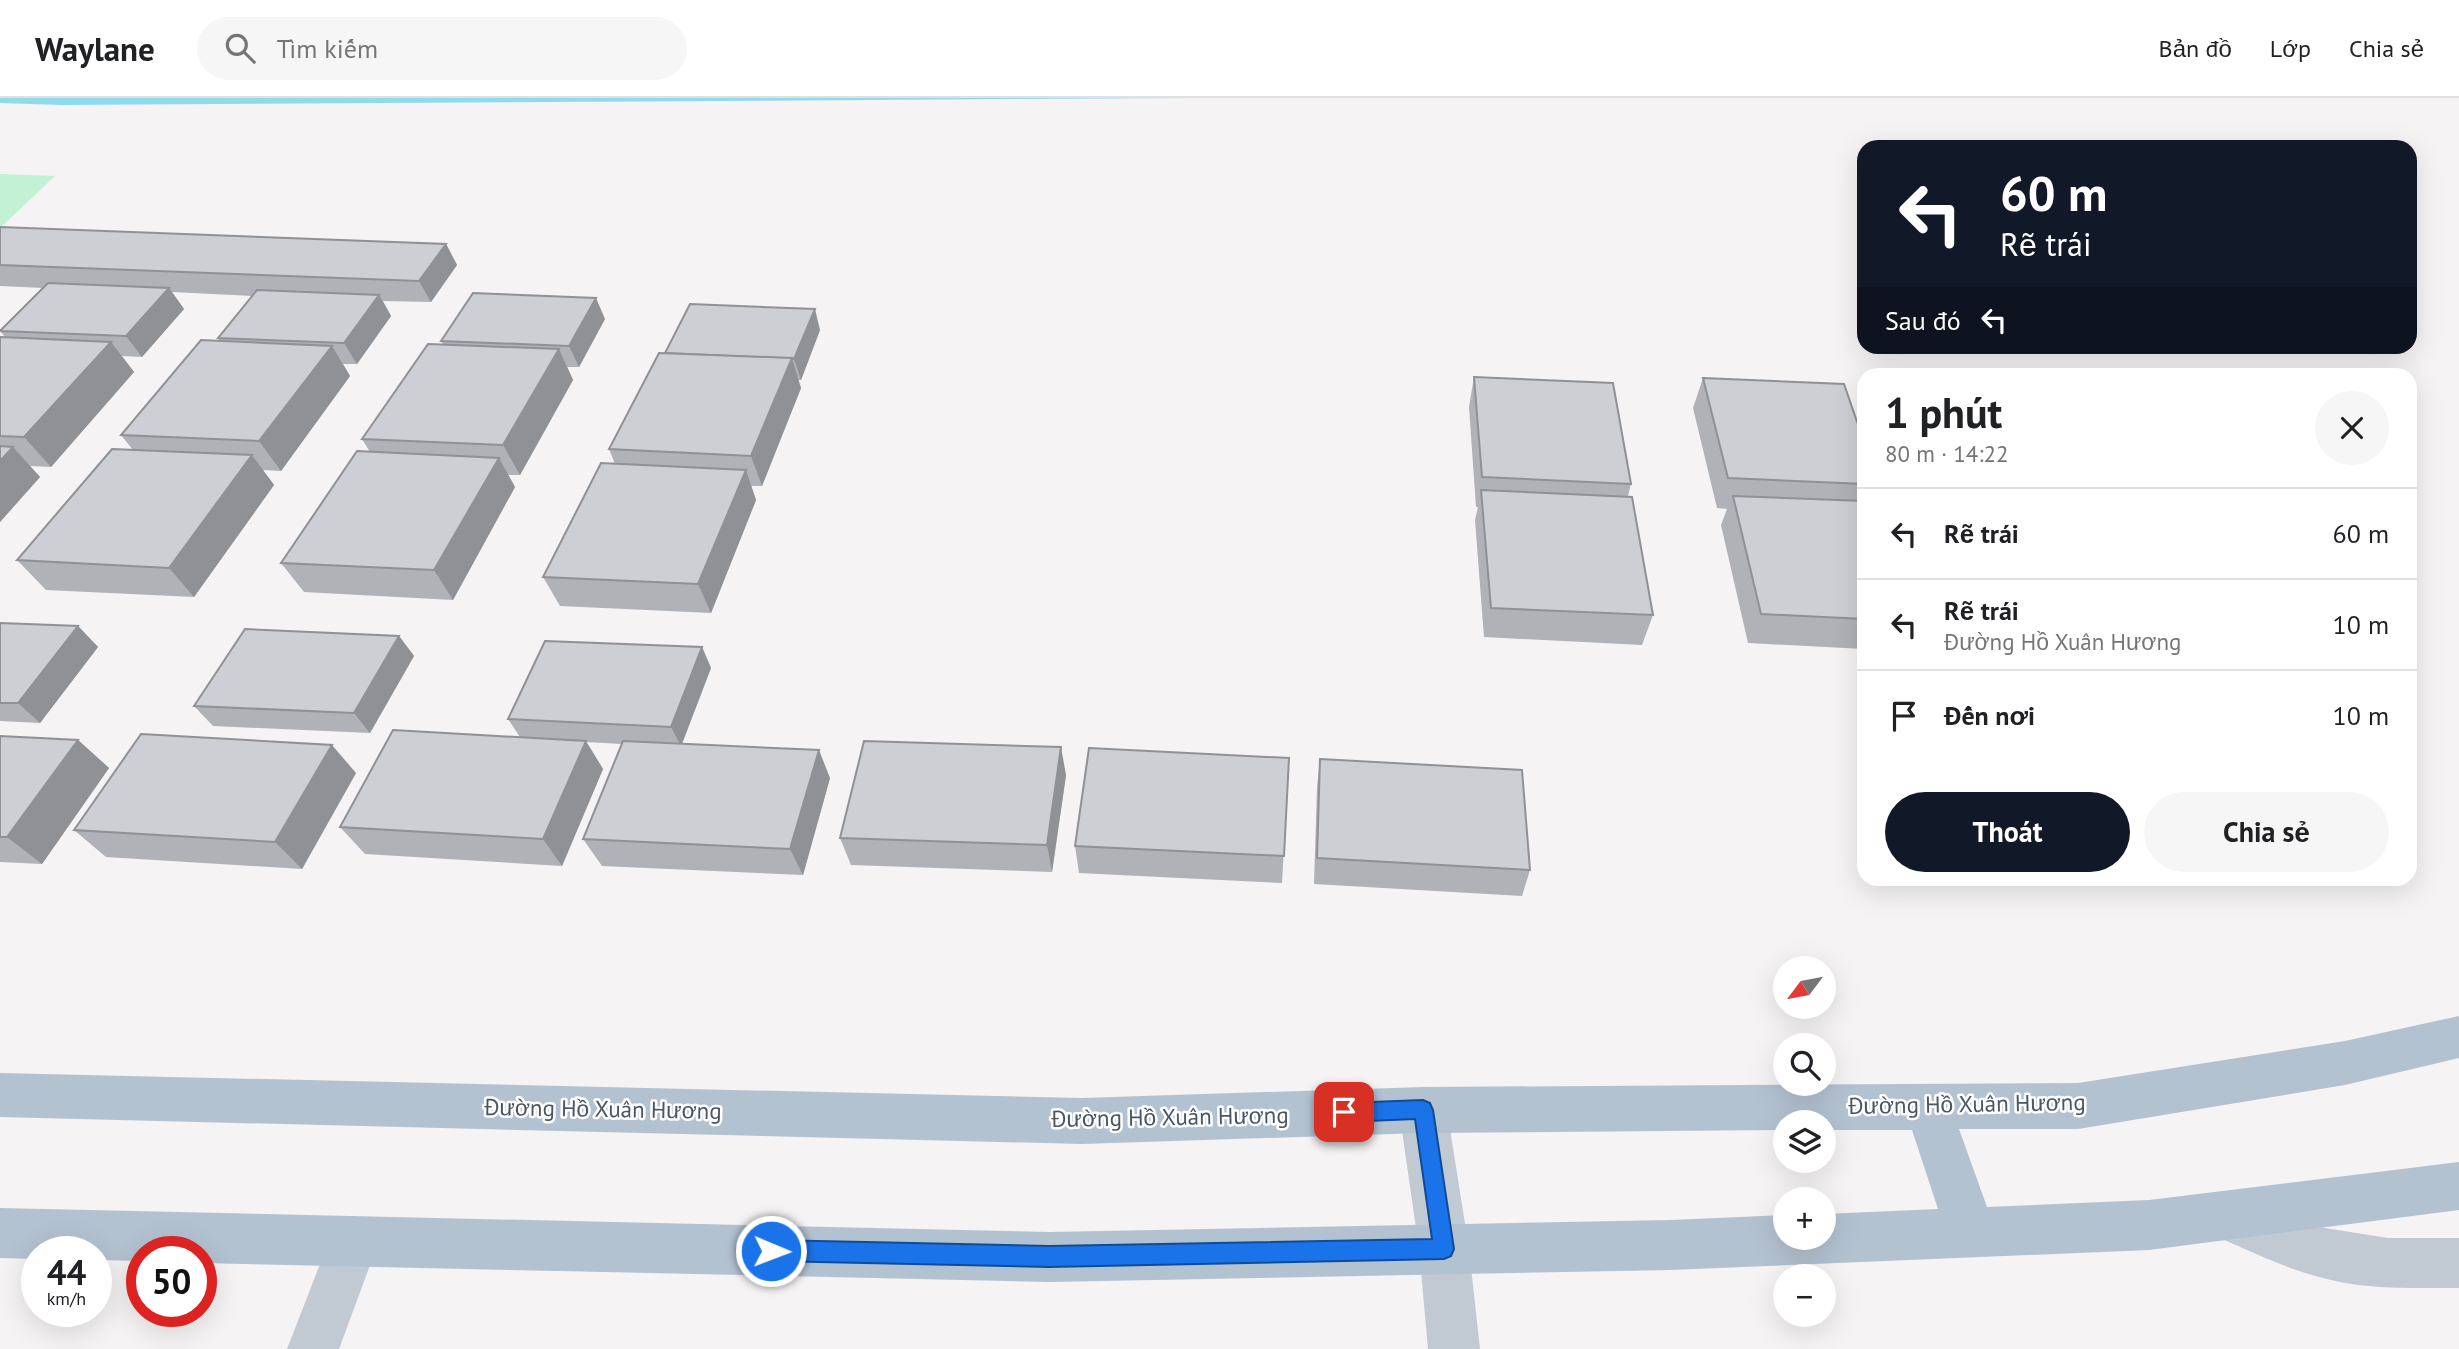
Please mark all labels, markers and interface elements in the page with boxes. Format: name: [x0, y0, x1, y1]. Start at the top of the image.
search box: [197, 17, 687, 80]
text: Waylane: [35, 27, 155, 70]
icon: search: [221, 29, 259, 67]
text: Tìm kiếm: [277, 32, 378, 65]
text: Bản đồ: [2159, 33, 2232, 64]
text: Lớp: [2270, 33, 2311, 64]
text: Chia sẻ: [2349, 33, 2424, 64]
text: 60 m: [2000, 161, 2107, 225]
icon: left: [1885, 168, 1976, 259]
text: Rẽ trái: [2000, 223, 2092, 265]
icon: left: [1975, 301, 2013, 339]
text: Sau đó: [1885, 304, 1961, 337]
text: 1 phút: [1885, 385, 2002, 440]
button: close: [2315, 391, 2389, 465]
text: 80 m · 14:22: [1885, 439, 2009, 468]
icon: left: [1885, 515, 1923, 553]
text: Rẽ trái: [1944, 517, 2019, 550]
text: 60 m: [2333, 517, 2389, 550]
text: Rẽ trái: [1944, 594, 2019, 627]
icon: left: [1885, 606, 1923, 644]
text: 10 m: [2333, 608, 2389, 641]
text: Đường Hồ Xuân Hương: [1944, 627, 2181, 656]
icon: arrive: [1885, 697, 1923, 735]
text: Đến nơi: [1944, 699, 2035, 732]
text: 10 m: [2333, 699, 2389, 732]
button: Thoát: [1885, 792, 2130, 872]
button: Chia sẻ: [2144, 792, 2389, 872]
north arrow: [1773, 956, 1836, 1018]
map controls: [1773, 956, 1836, 1327]
button: search: [1773, 1033, 1836, 1096]
pin: [1314, 1082, 1374, 1142]
street label: Đường Hồ Xuân Hương: [1847, 1087, 2086, 1120]
street label: Đường Hồ Xuân Hương: [483, 1092, 722, 1125]
icon: arrive: [1325, 1093, 1363, 1131]
street label: Đường Hồ Xuân Hương: [1050, 1100, 1289, 1133]
button: layers: [1773, 1110, 1836, 1173]
button: +: [1773, 1187, 1836, 1250]
position arrow: [734, 1214, 808, 1288]
speed limit sign: 50: [126, 1236, 217, 1327]
text: 44: [47, 1249, 86, 1295]
button: −: [1773, 1264, 1836, 1327]
text: km/h: [47, 1287, 86, 1310]

